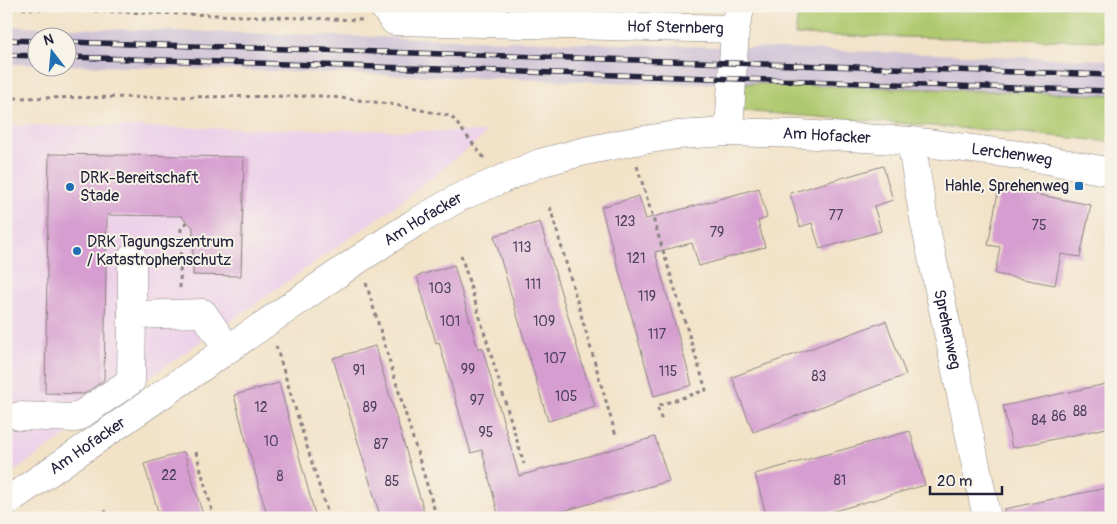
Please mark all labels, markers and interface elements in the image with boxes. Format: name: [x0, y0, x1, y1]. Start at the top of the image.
street label: Hof Sternberg: [627, 16, 724, 39]
north arrow: [28, 28, 78, 78]
text: N: [42, 31, 55, 49]
street label: Am Hofacker: [782, 124, 872, 148]
street label: Lerchenweg: [970, 139, 1054, 171]
place label: DRK-Bereitschaft Stade: [80, 168, 199, 206]
place label: Hahle, Sprehenweg: [944, 176, 1069, 196]
marker: Hahle, Sprehenweg: [1073, 180, 1085, 192]
marker: DRK-Bereitschaft Stade: [64, 181, 76, 193]
street label: Am Hofacker: [380, 188, 466, 250]
house number: 77: [829, 207, 844, 224]
house number: 123: [615, 213, 636, 230]
house number: 75: [1032, 217, 1047, 234]
house number: 79: [710, 224, 724, 241]
place label: DRK Tagungszentrum / Katastrophenschutz: [87, 232, 234, 270]
house number: 113: [513, 239, 532, 256]
marker: DRK Tagungszentrum / Katastrophenschutz: [71, 245, 83, 257]
house number: 121: [627, 250, 645, 267]
house number: 111: [525, 276, 541, 293]
house number: 103: [429, 280, 452, 297]
house number: 119: [638, 288, 656, 305]
street label: Sprehenweg: [929, 288, 965, 371]
house number: 101: [440, 313, 460, 330]
house number: 109: [533, 313, 555, 330]
house number: 117: [648, 326, 667, 343]
house number: 107: [544, 350, 567, 367]
house number: 99: [461, 361, 475, 378]
house number: 91: [353, 362, 365, 379]
house number: 115: [659, 363, 677, 380]
house number: 83: [812, 368, 827, 385]
house number: 105: [555, 388, 577, 405]
house number: 97: [470, 392, 485, 409]
house number: 12: [254, 399, 268, 416]
house number: 89: [363, 399, 377, 416]
house number: 88: [1073, 403, 1087, 420]
house number: 86: [1051, 408, 1067, 425]
street label: Am Hofacker: [46, 412, 130, 479]
house number: 84: [1031, 412, 1047, 429]
house number: 95: [479, 424, 493, 441]
house number: 10: [263, 433, 279, 450]
house number: 87: [374, 436, 389, 453]
scale bar: [930, 464, 1002, 496]
house number: 22: [161, 467, 177, 484]
house number: 8: [276, 468, 284, 485]
house number: 81: [834, 472, 846, 489]
text: 20 m: [937, 472, 972, 491]
house number: 85: [385, 473, 399, 490]

